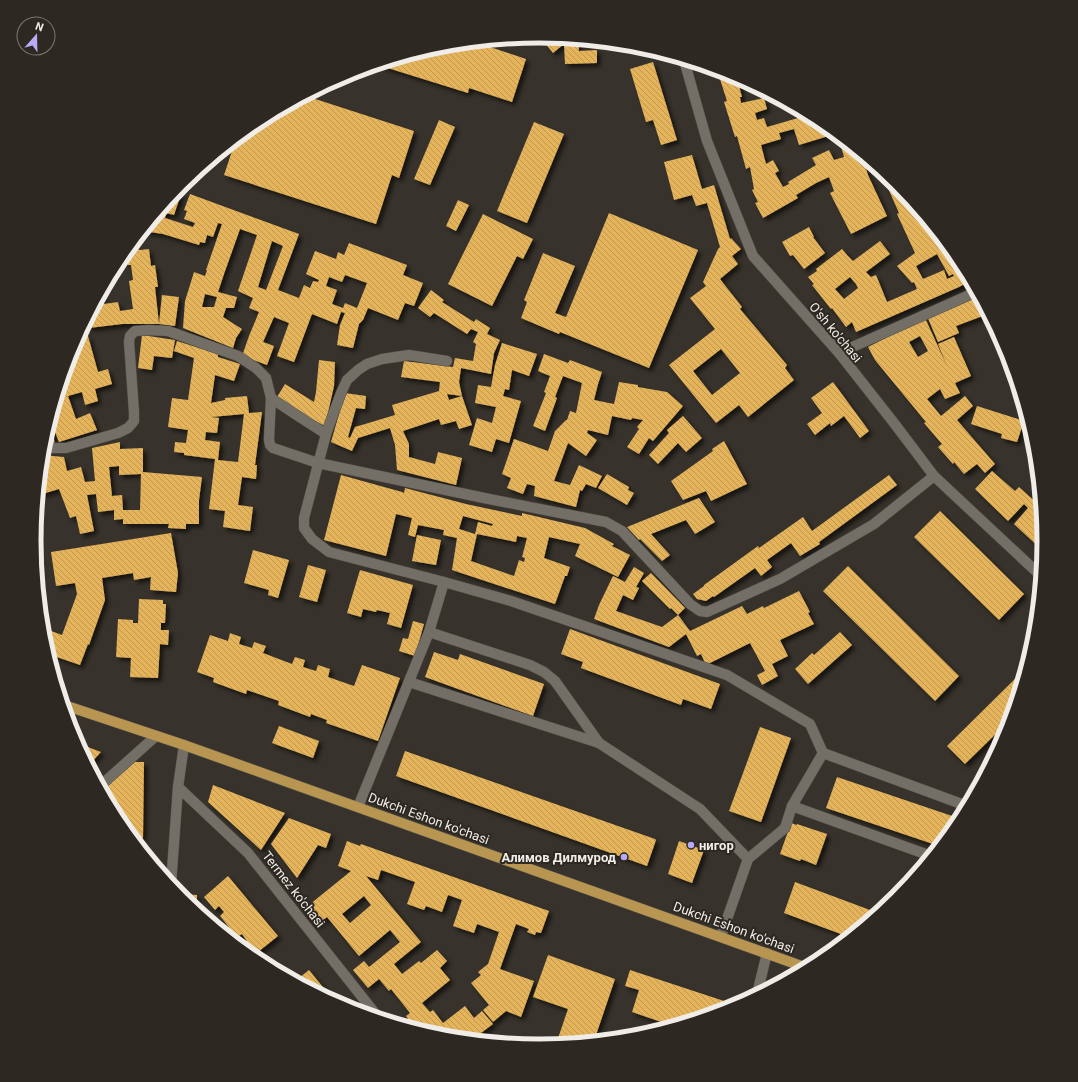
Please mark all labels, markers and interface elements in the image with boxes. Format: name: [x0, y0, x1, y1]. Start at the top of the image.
north arrow: [16, 16, 56, 56]
text: N: [33, 20, 45, 35]
street label: O'sh ko'chasi: [806, 299, 865, 365]
street label: Dukchi Eshon ko'chasi: [366, 790, 491, 847]
place label: нигор: [699, 838, 734, 853]
marker: нигор: [686, 840, 696, 850]
street label: Termez ko'chasi: [259, 848, 328, 930]
place label: Алимов Дилмурод: [501, 850, 616, 865]
marker: Алимов Дилмурод: [619, 852, 629, 862]
street label: Dukchi Eshon ko'chasi: [671, 899, 796, 956]

